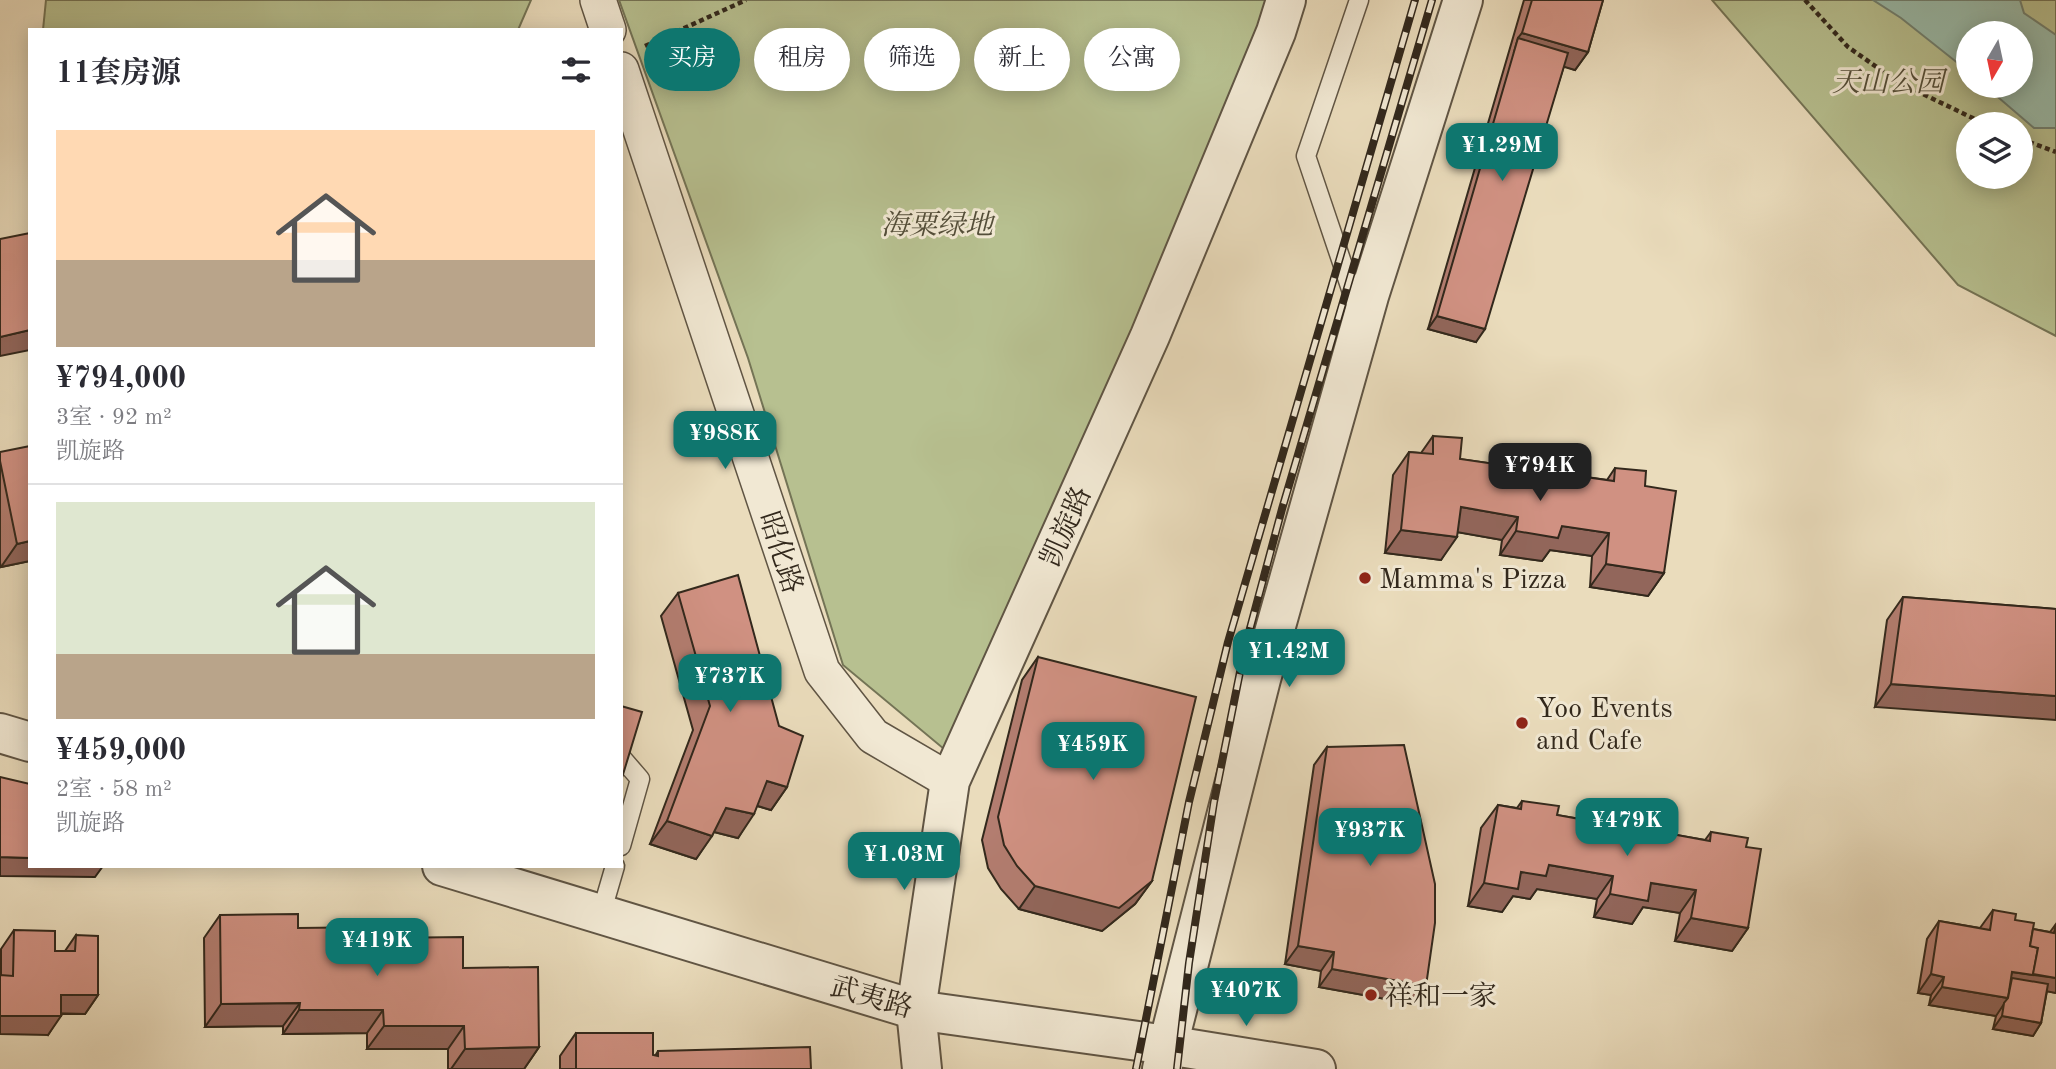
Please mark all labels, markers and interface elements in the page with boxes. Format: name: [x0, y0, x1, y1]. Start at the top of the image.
north arrow: [1956, 21, 2034, 98]
map controls: [1956, 21, 2033, 189]
chip: 买房: [644, 28, 740, 91]
chip: 租房: [754, 28, 850, 91]
chip: 筛选: [864, 28, 960, 91]
chip: 新上: [974, 28, 1070, 91]
chip: 公寓: [1084, 28, 1180, 91]
icon: filters: [557, 51, 595, 89]
text: 11套房源: [56, 59, 181, 89]
park label: 天山公园: [1832, 67, 1948, 98]
button: layers: [1956, 112, 2033, 189]
pin: ¥1.29M: [1445, 124, 1559, 183]
text: ¥1.29M: [1462, 134, 1542, 157]
icon: home: [263, 175, 389, 301]
park label: 海粟绿地: [881, 210, 996, 241]
text: ¥794,000: [56, 364, 186, 394]
text: 3室 · 92 m²: [56, 406, 172, 429]
pin: ¥988K: [676, 412, 774, 471]
text: ¥988K: [689, 422, 761, 445]
text: 凯旋路: [56, 440, 125, 463]
pin: ¥794K: [1491, 444, 1589, 503]
text: ¥794K: [1504, 454, 1576, 477]
street label: 凯旋路: [1035, 482, 1098, 571]
street label: 昭化路: [753, 508, 808, 597]
icon: home: [263, 547, 389, 673]
place label: Mamma's Pizza: [1379, 567, 1567, 595]
marker: Mamma's Pizza: [1357, 570, 1373, 586]
pin: ¥1.42M: [1232, 630, 1346, 689]
text: ¥1.42M: [1249, 640, 1329, 663]
pin: ¥737K: [681, 654, 779, 714]
text: ¥737K: [694, 665, 766, 688]
place label: Yoo Events and Cafe: [1536, 696, 1673, 756]
marker: Yoo Events and Cafe: [1514, 715, 1530, 731]
pin: ¥459K: [1044, 722, 1142, 782]
text: ¥459K: [1057, 733, 1129, 756]
text: ¥459,000: [56, 736, 186, 766]
text: 2室 · 58 m²: [56, 778, 172, 801]
pin: ¥479K: [1578, 798, 1676, 858]
pin: ¥937K: [1321, 808, 1419, 868]
text: ¥479K: [1591, 809, 1663, 832]
text: 凯旋路: [56, 812, 125, 835]
text: ¥937K: [1334, 819, 1406, 842]
pin: ¥1.03M: [847, 832, 961, 892]
text: ¥1.03M: [864, 843, 944, 866]
pin: ¥419K: [328, 918, 426, 978]
text: ¥419K: [341, 929, 413, 952]
pin: ¥407K: [1197, 968, 1295, 1028]
street label: 武夷路: [827, 971, 916, 1024]
text: ¥407K: [1210, 979, 1282, 1002]
place label: 祥和一家: [1385, 981, 1497, 1012]
marker: 祥和一家: [1363, 987, 1379, 1003]

